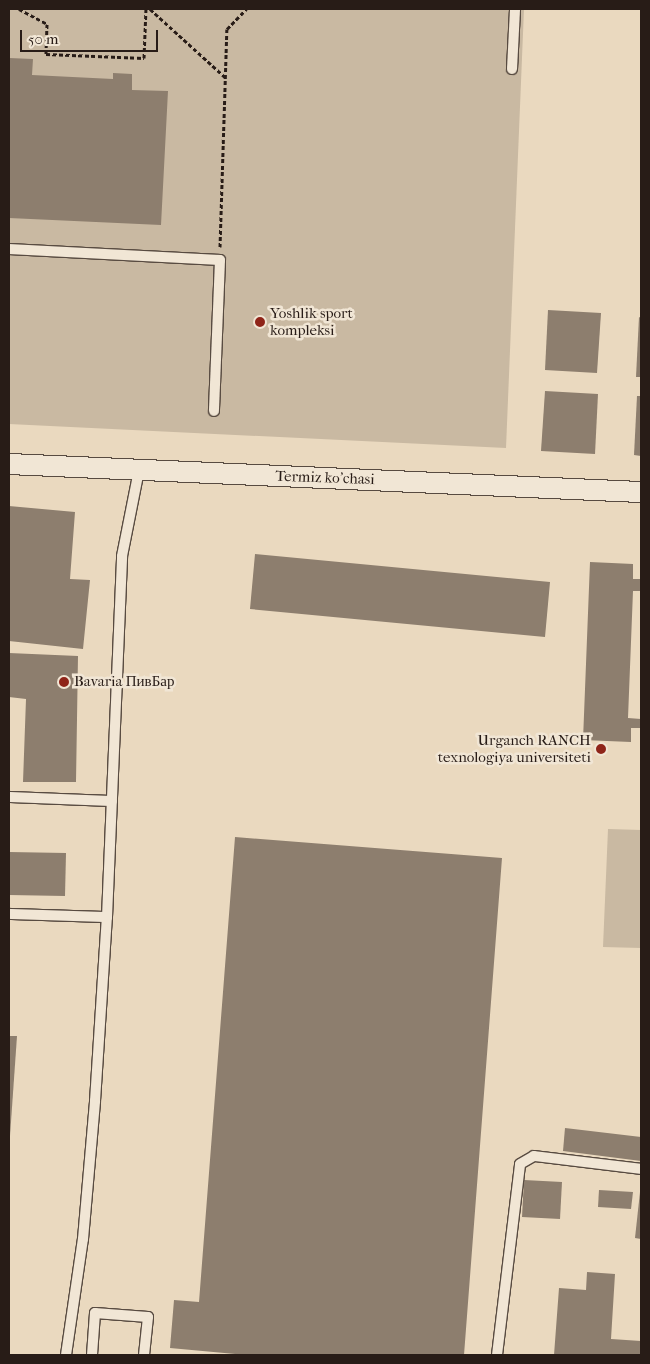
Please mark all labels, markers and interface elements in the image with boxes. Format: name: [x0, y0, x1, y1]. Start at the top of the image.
scale bar: [22, 20, 160, 52]
text: 50 m: [28, 30, 58, 48]
place label: Yoshlik sport kompleksi: [270, 304, 353, 339]
marker: Yoshlik sport kompleksi: [254, 316, 266, 328]
street label: Termiz ko'chasi: [275, 467, 375, 489]
place label: Bavaria ПивБар: [74, 673, 174, 691]
marker: Bavaria ПивБар: [58, 676, 70, 688]
place label: Urganch RANCH texnologiya universiteti: [438, 731, 591, 766]
marker: Urganch RANCH texnologiya universiteti: [595, 743, 607, 755]

